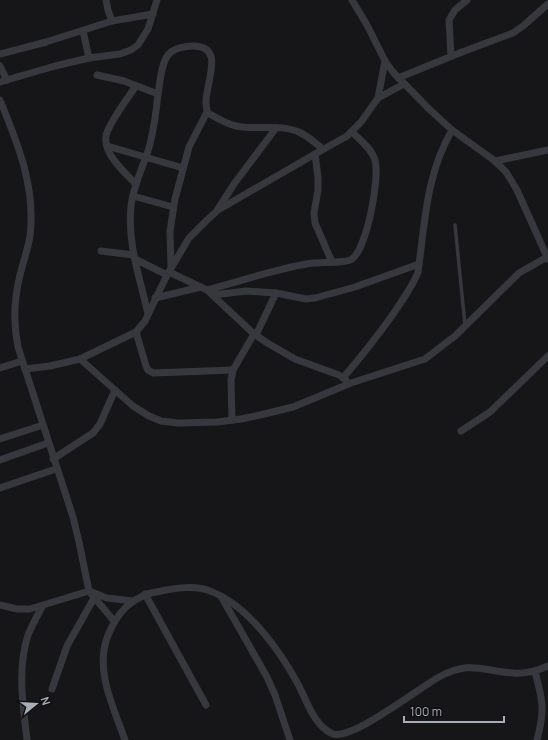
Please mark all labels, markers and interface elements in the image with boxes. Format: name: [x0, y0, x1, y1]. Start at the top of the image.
north arrow: [16, 684, 56, 724]
text: N: [38, 695, 54, 707]
scale bar: [404, 698, 504, 724]
text: 100 m: [410, 703, 442, 720]

